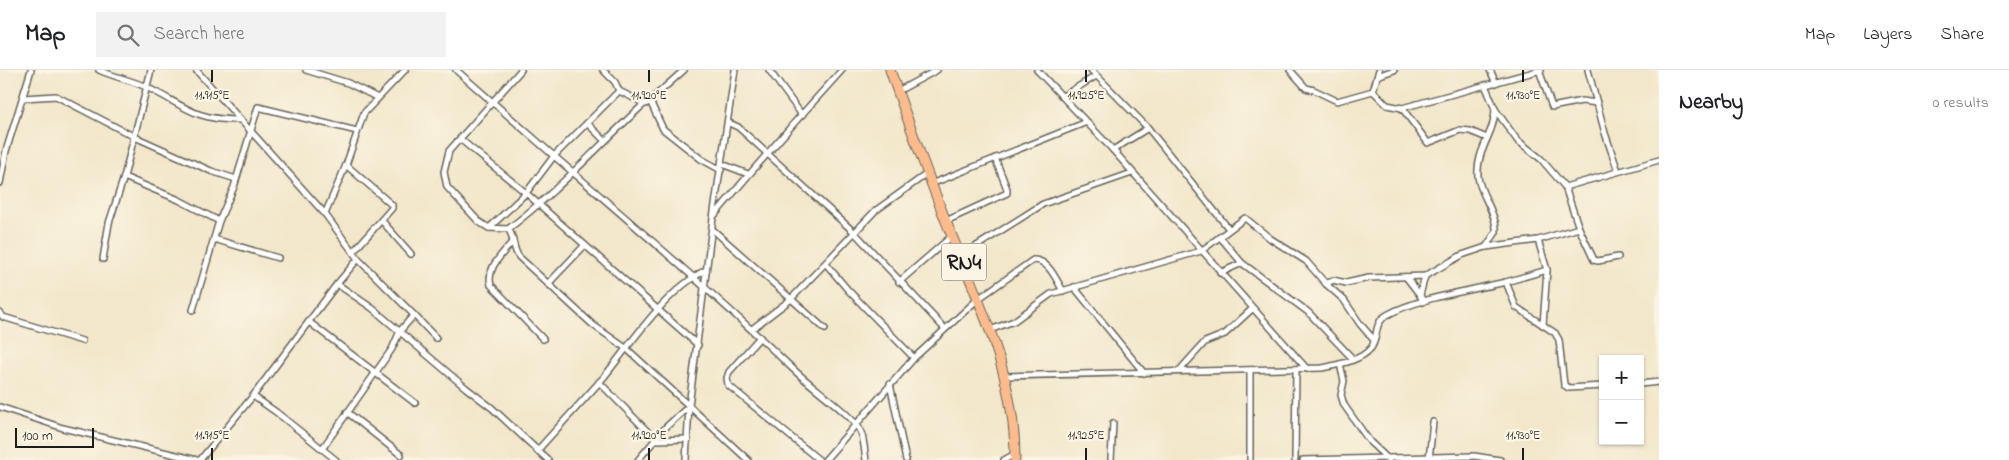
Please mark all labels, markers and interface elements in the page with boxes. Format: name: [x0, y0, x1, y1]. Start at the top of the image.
search box: [96, 12, 446, 57]
text: Map: [25, 17, 66, 52]
icon: search: [114, 21, 142, 49]
text: Search here: [154, 21, 245, 48]
text: Map: [1805, 22, 1835, 48]
text: Layers: [1863, 22, 1913, 48]
text: Share: [1941, 22, 1984, 48]
text: 11.915°E: [195, 87, 229, 105]
text: 11.920°E: [631, 87, 667, 105]
text: 11.925°E: [1067, 87, 1105, 105]
text: 11.930°E: [1506, 87, 1540, 105]
text: Nearby: [1679, 88, 1743, 118]
text: 0 results: [1933, 91, 1989, 115]
road number: RN4: [942, 243, 986, 280]
map controls: [1599, 355, 1644, 445]
button: +: [1599, 355, 1644, 400]
button: −: [1599, 400, 1644, 445]
scale bar: [15, 425, 94, 448]
text: 100 m: [22, 426, 53, 447]
text: 11.915°E: [195, 427, 229, 445]
text: 11.920°E: [631, 427, 667, 445]
text: 11.925°E: [1067, 427, 1105, 445]
text: 11.930°E: [1506, 427, 1540, 445]

